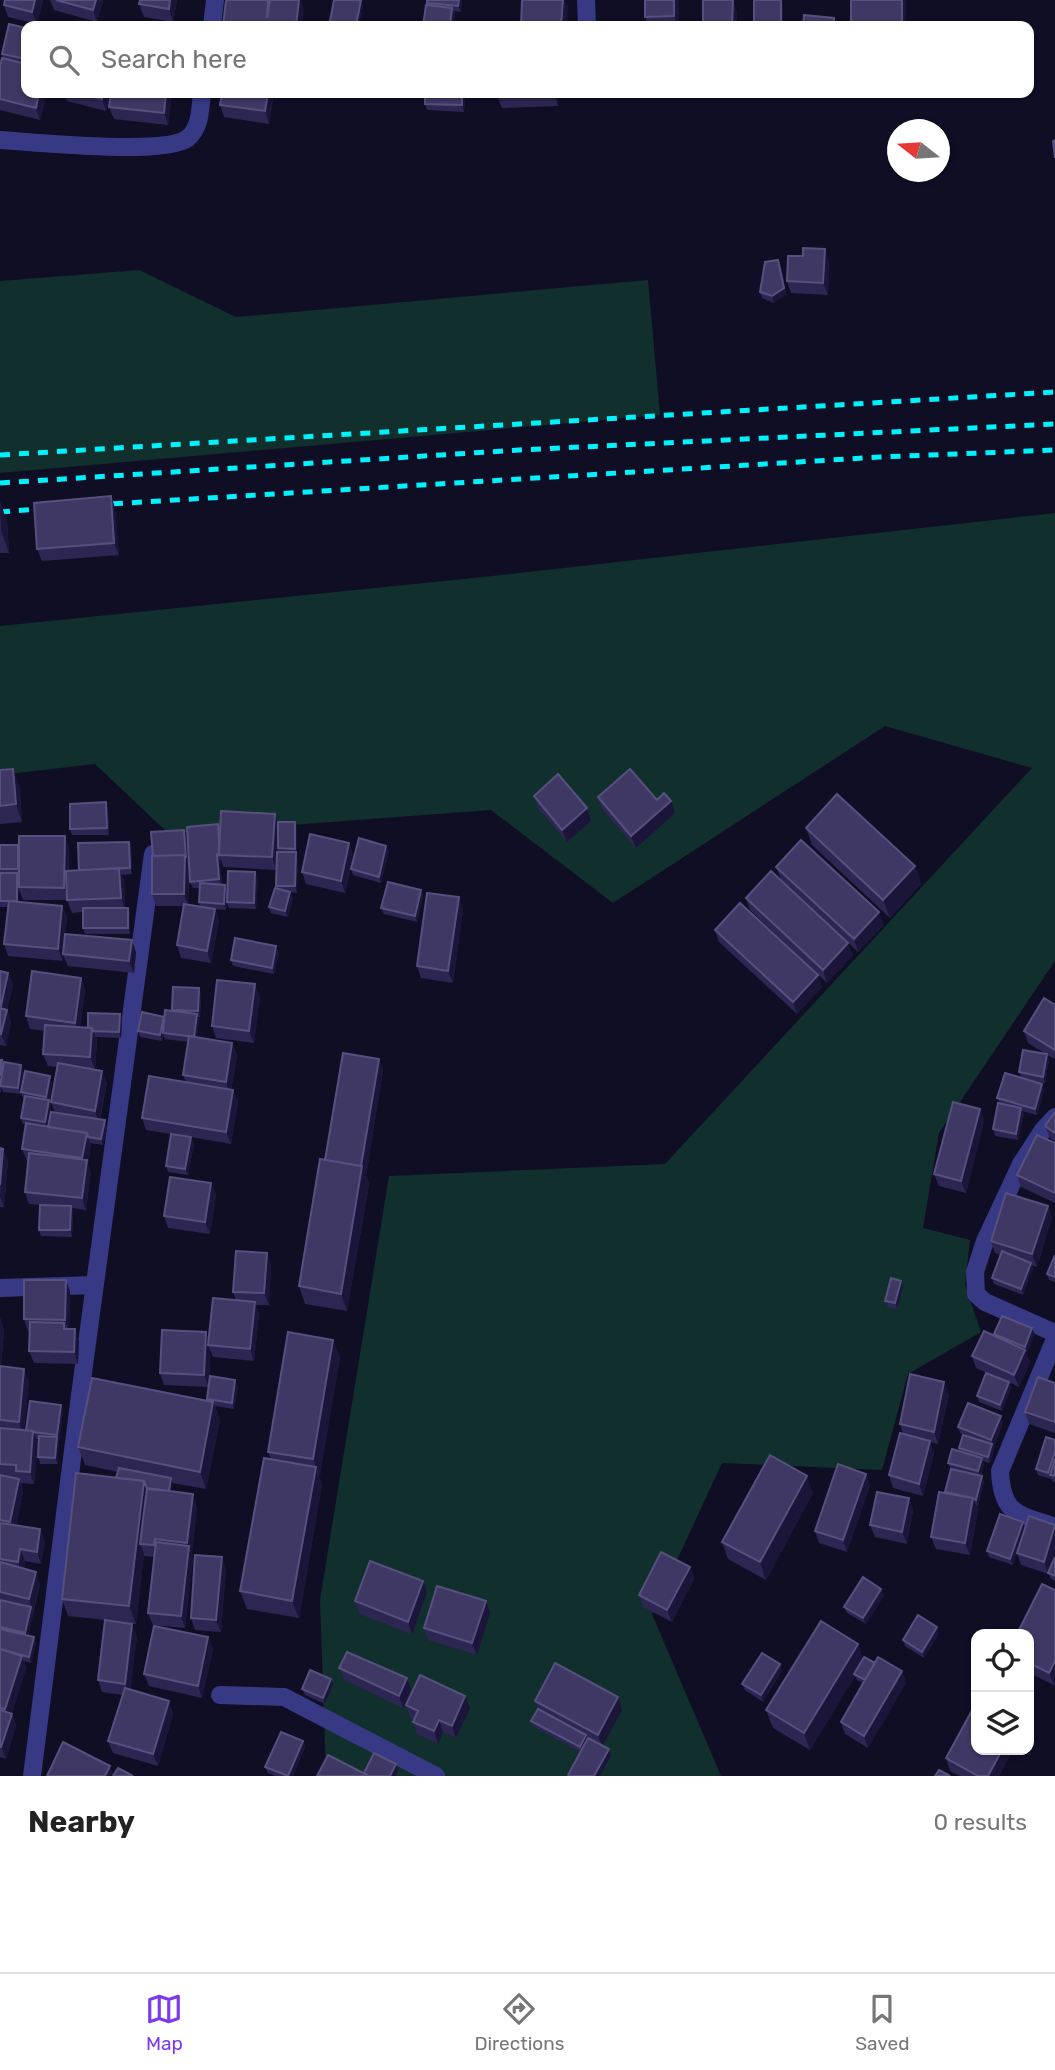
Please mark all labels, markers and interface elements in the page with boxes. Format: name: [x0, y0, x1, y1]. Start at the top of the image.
search box: [21, 21, 1034, 98]
icon: search: [45, 41, 83, 79]
text: Search here: [101, 44, 247, 75]
north arrow: [887, 119, 950, 182]
map controls: [971, 1629, 1034, 1755]
button: locate: [971, 1629, 1034, 1692]
button: layers: [971, 1692, 1034, 1755]
text: Nearby: [28, 1804, 135, 1840]
text: 0 results: [933, 1808, 1027, 1836]
tab: Map: [145, 1990, 183, 2055]
tab: Directions: [474, 1990, 564, 2055]
tab: Saved: [855, 1990, 910, 2055]

